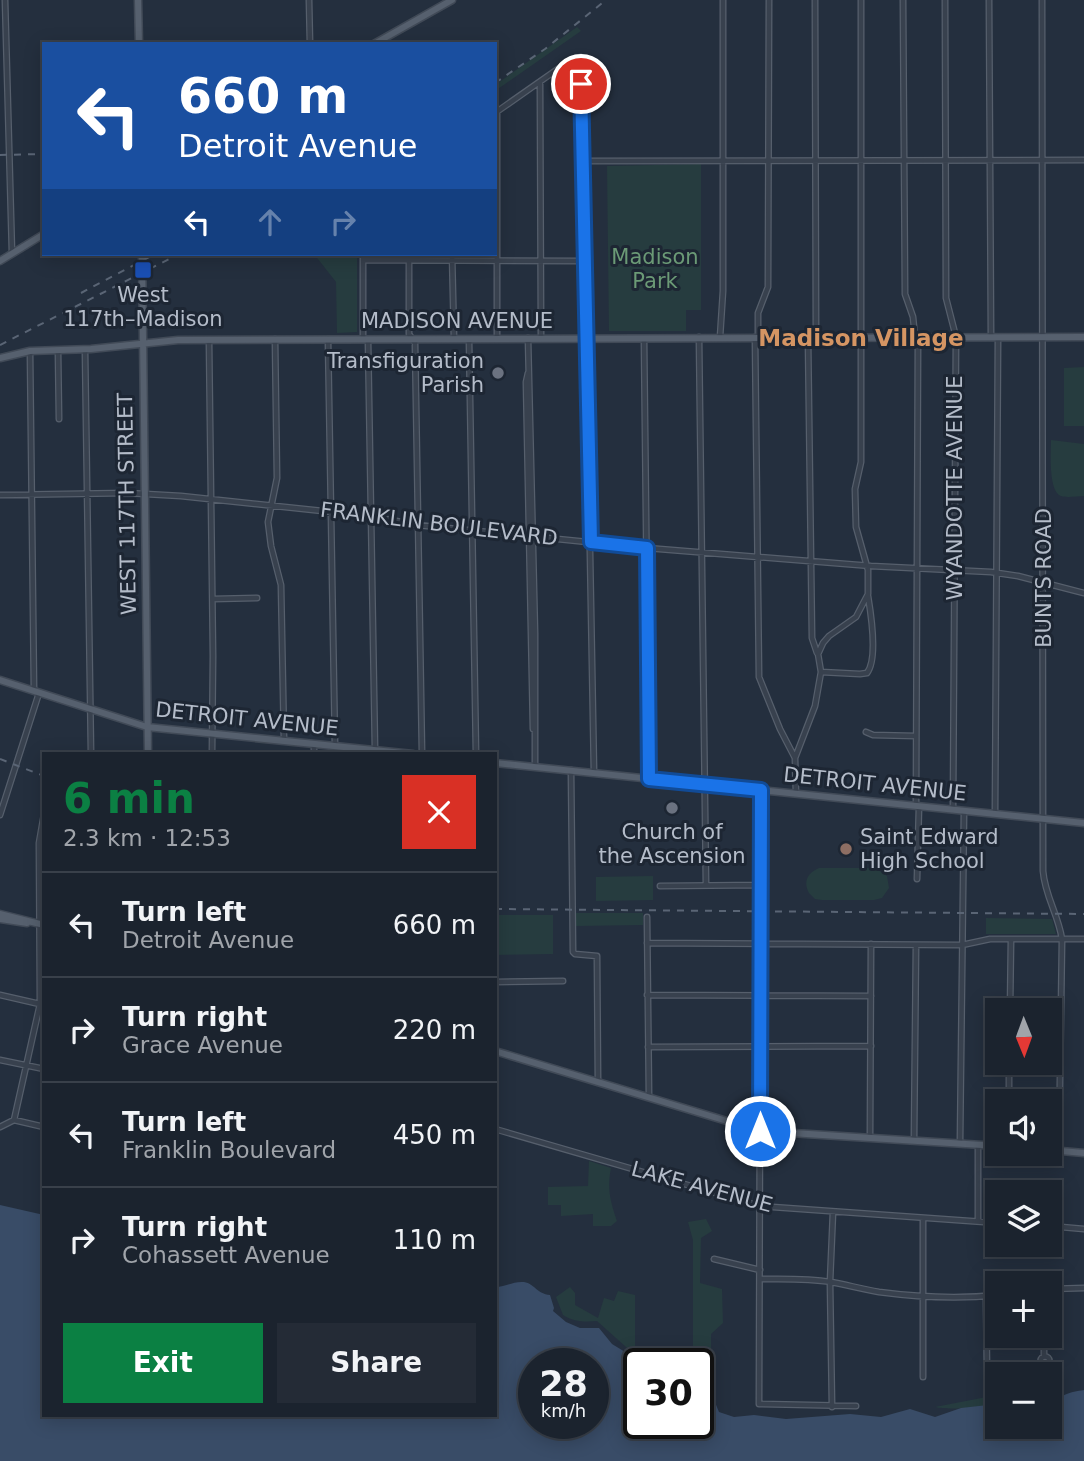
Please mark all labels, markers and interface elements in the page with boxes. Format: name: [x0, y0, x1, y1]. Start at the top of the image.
pin: [551, 54, 611, 114]
icon: arrive: [562, 65, 600, 103]
text: 660 m: [178, 68, 348, 125]
icon: left: [63, 70, 154, 161]
text: Detroit Avenue: [178, 127, 417, 165]
icon: left: [178, 203, 216, 241]
icon: ahead: [251, 203, 289, 241]
icon: right: [324, 203, 362, 241]
park label: Madison Park: [611, 245, 699, 293]
marker: West 117th–Madison: [133, 260, 153, 280]
place label: West 117th–Madison: [63, 283, 223, 331]
street label: MADISON AVENUE: [361, 309, 553, 333]
district label: Madison Village: [758, 325, 964, 351]
place label: Transfiguration Parish: [326, 349, 484, 397]
marker: Transfiguration Parish: [490, 365, 506, 381]
street label: WYANDOTTE AVENUE: [943, 376, 967, 600]
street label: WEST 117TH STREET: [113, 392, 141, 615]
street label: FRANKLIN BOULEVARD: [319, 498, 559, 550]
street label: BUNTS ROAD: [1032, 508, 1056, 648]
street label: DETROIT AVENUE: [154, 697, 340, 741]
street label: DETROIT AVENUE: [782, 762, 968, 806]
text: 6 min: [63, 774, 195, 823]
button: close: [402, 775, 476, 849]
marker: Church of the Ascension: [664, 800, 680, 816]
place label: Church of the Ascension: [598, 820, 746, 868]
text: 2.3 km · 12:53: [63, 825, 231, 851]
place label: Saint Edward High School: [860, 825, 999, 873]
marker: Saint Edward High School: [838, 841, 854, 857]
text: Turn left: [122, 897, 246, 927]
icon: left: [63, 906, 101, 944]
text: 660 m: [393, 910, 476, 940]
text: Detroit Avenue: [122, 927, 294, 953]
north arrow: [985, 998, 1062, 1074]
map controls: [985, 998, 1062, 1439]
text: Turn right: [122, 1002, 267, 1032]
icon: right: [63, 1011, 101, 1049]
text: 220 m: [393, 1015, 476, 1045]
text: Grace Avenue: [122, 1032, 283, 1058]
button: sound: [985, 1089, 1062, 1166]
position arrow: [723, 1094, 797, 1168]
text: Turn left: [122, 1107, 246, 1137]
icon: left: [63, 1116, 101, 1154]
text: 450 m: [393, 1120, 476, 1150]
text: Franklin Boulevard: [122, 1137, 336, 1163]
street label: LAKE AVENUE: [629, 1157, 775, 1217]
button: layers: [985, 1180, 1062, 1257]
text: Turn right: [122, 1212, 267, 1242]
icon: right: [63, 1221, 101, 1259]
text: 110 m: [393, 1225, 476, 1255]
text: Cohassett Avenue: [122, 1242, 330, 1268]
button: +: [985, 1271, 1062, 1348]
button: Exit: [63, 1323, 263, 1403]
button: Share: [277, 1323, 476, 1403]
speed limit sign: 30: [623, 1348, 714, 1439]
button: −: [985, 1362, 1062, 1439]
text: 28: [539, 1364, 588, 1404]
text: km/h: [541, 1400, 586, 1421]

